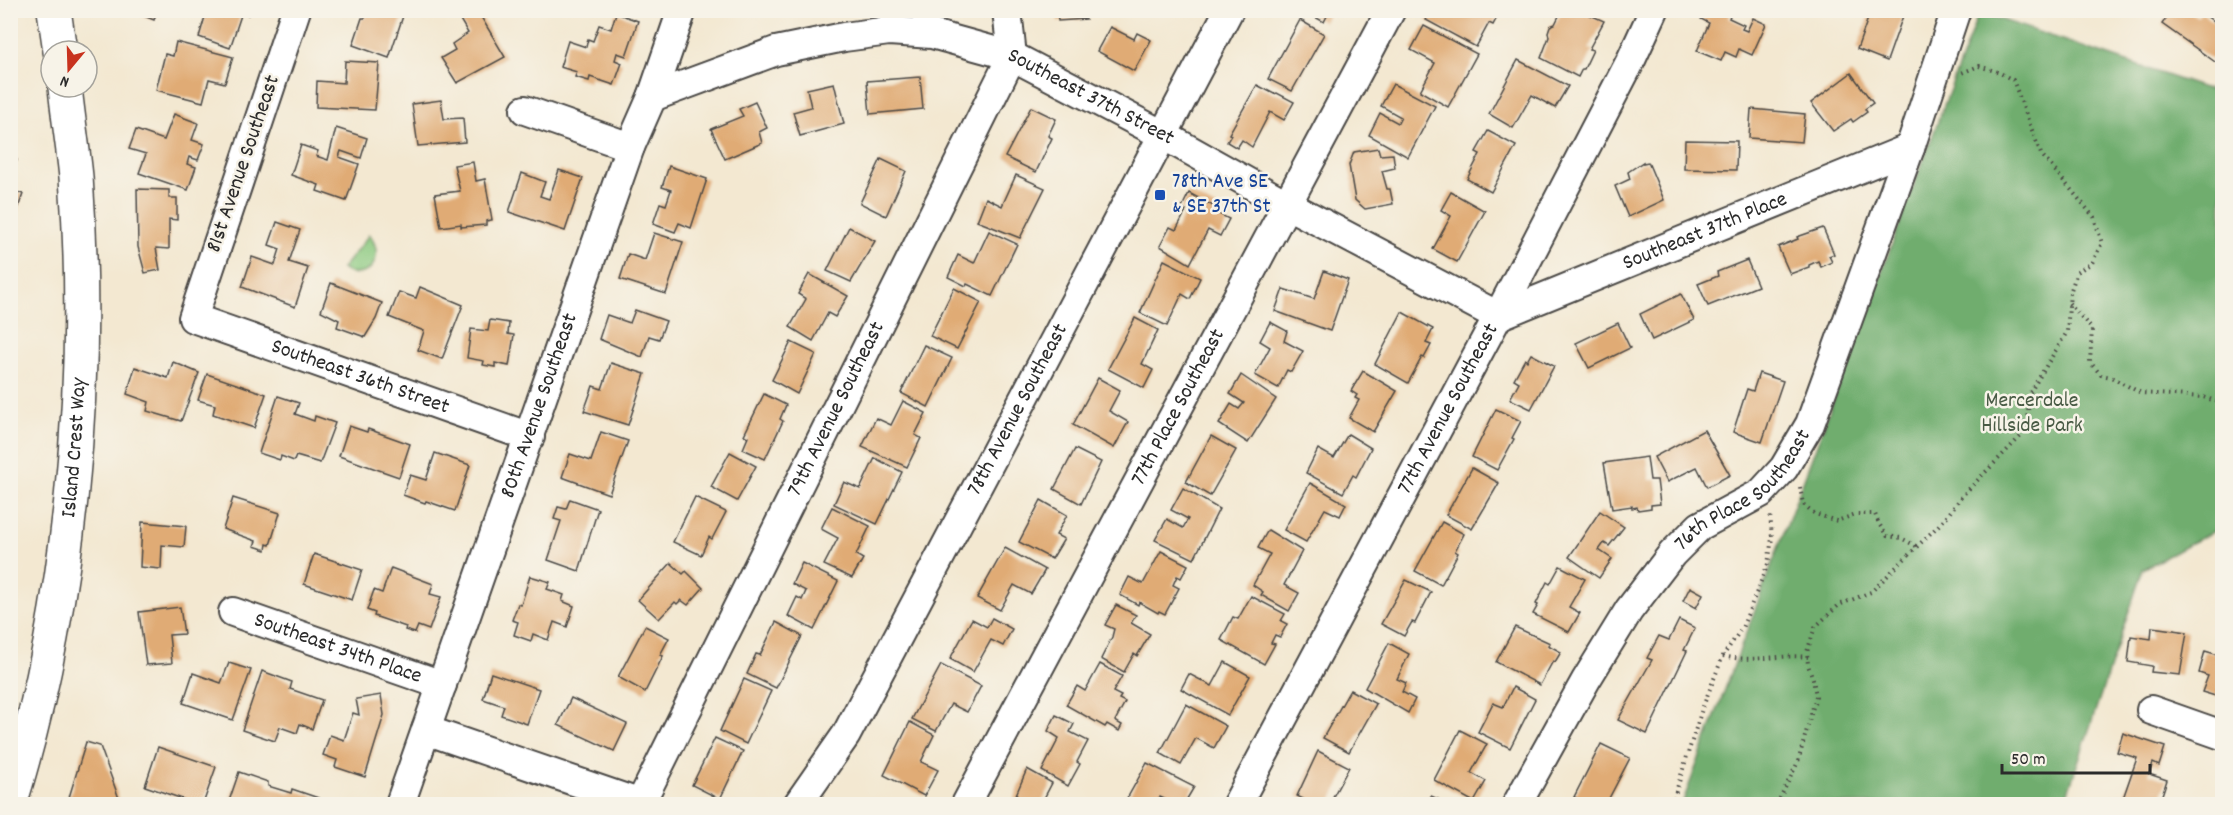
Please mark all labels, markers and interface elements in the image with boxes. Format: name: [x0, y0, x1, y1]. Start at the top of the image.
north arrow: [39, 39, 99, 99]
street label: Southeast 37th Street: [1002, 41, 1180, 154]
text: N: [57, 69, 72, 93]
street label: 81st Avenue Southeast: [199, 71, 289, 257]
place label: 78th Ave SE & SE 37th St: [1172, 167, 1271, 223]
street label: Southeast 37th Place: [1618, 184, 1792, 279]
marker: 78th Ave SE & SE 37th St: [1153, 188, 1167, 202]
street label: 80th Avenue Southeast: [493, 309, 586, 502]
street label: 79th Avenue Southeast: [780, 316, 893, 502]
street label: 78th Avenue Southeast: [960, 318, 1076, 501]
street label: 77th Avenue Southeast: [1390, 318, 1507, 500]
street label: 77th Place Southeast: [1124, 323, 1233, 491]
street label: Southeast 36th Street: [267, 331, 453, 423]
street label: Island Crest Way: [54, 376, 95, 519]
park label: Mercerdale Hillside Park: [1981, 386, 2083, 442]
street label: 76th Place Southeast: [1668, 423, 1819, 558]
street label: Southeast 34th Place: [250, 605, 426, 692]
scale bar: [2002, 737, 2150, 775]
text: 50 m: [2011, 748, 2046, 773]

